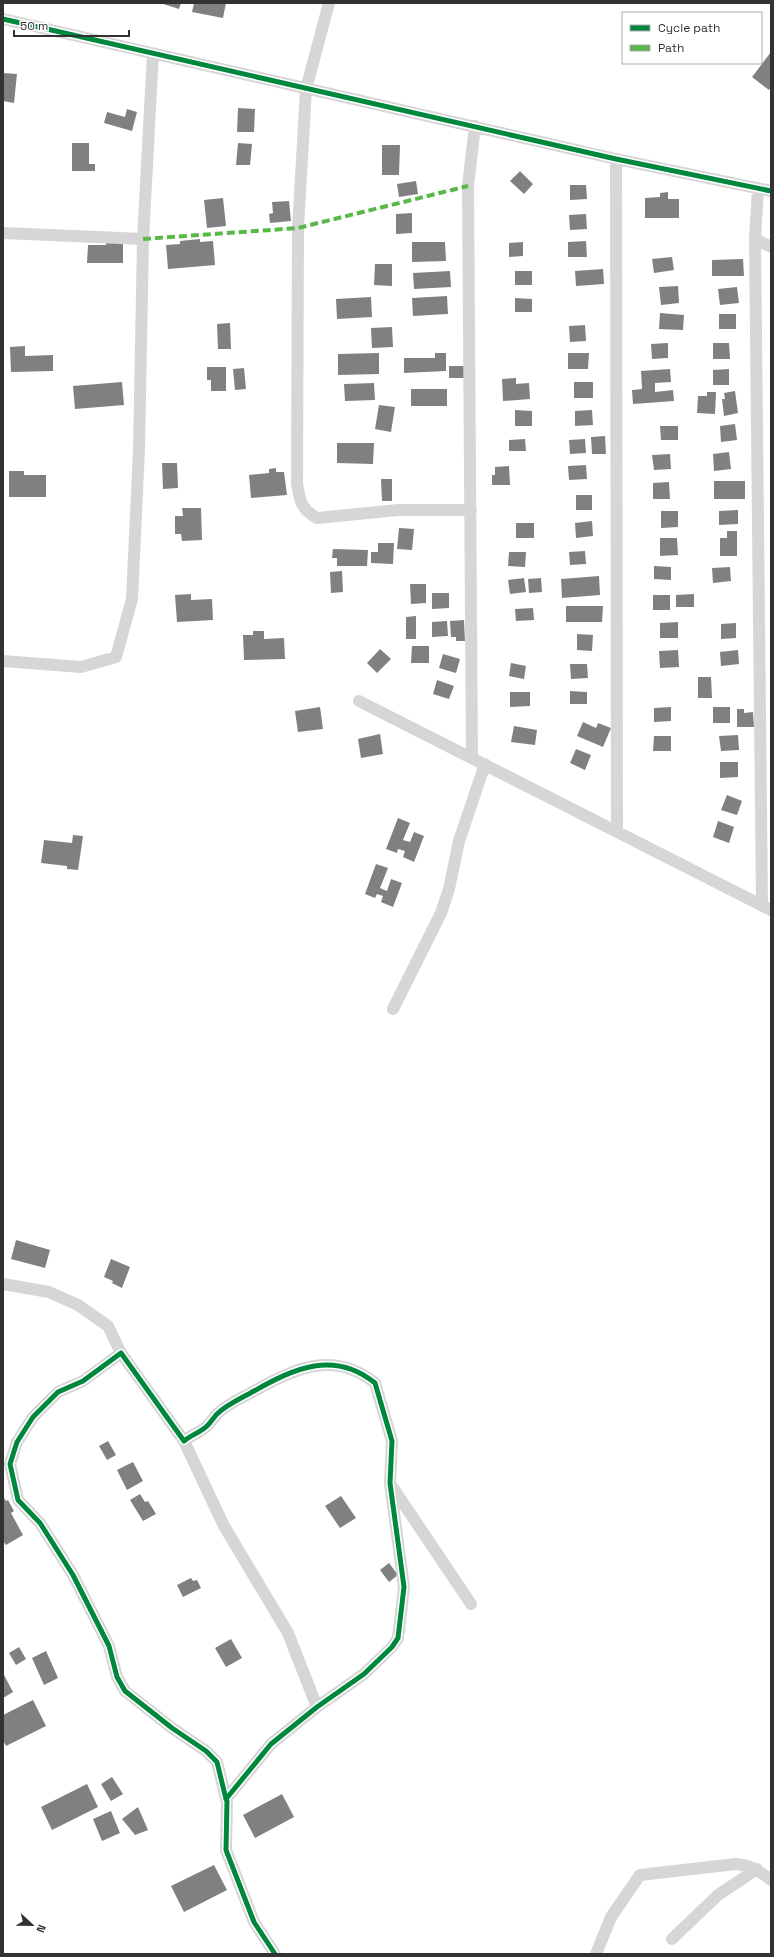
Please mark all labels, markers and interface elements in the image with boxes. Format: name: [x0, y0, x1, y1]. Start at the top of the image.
scale bar: [14, 12, 129, 38]
legend: [622, 12, 762, 64]
text: 50 m: [20, 18, 48, 34]
text: Cycle path: [658, 20, 720, 36]
text: Path: [658, 40, 684, 56]
north arrow: [12, 1905, 52, 1945]
text: N: [33, 1923, 49, 1935]

